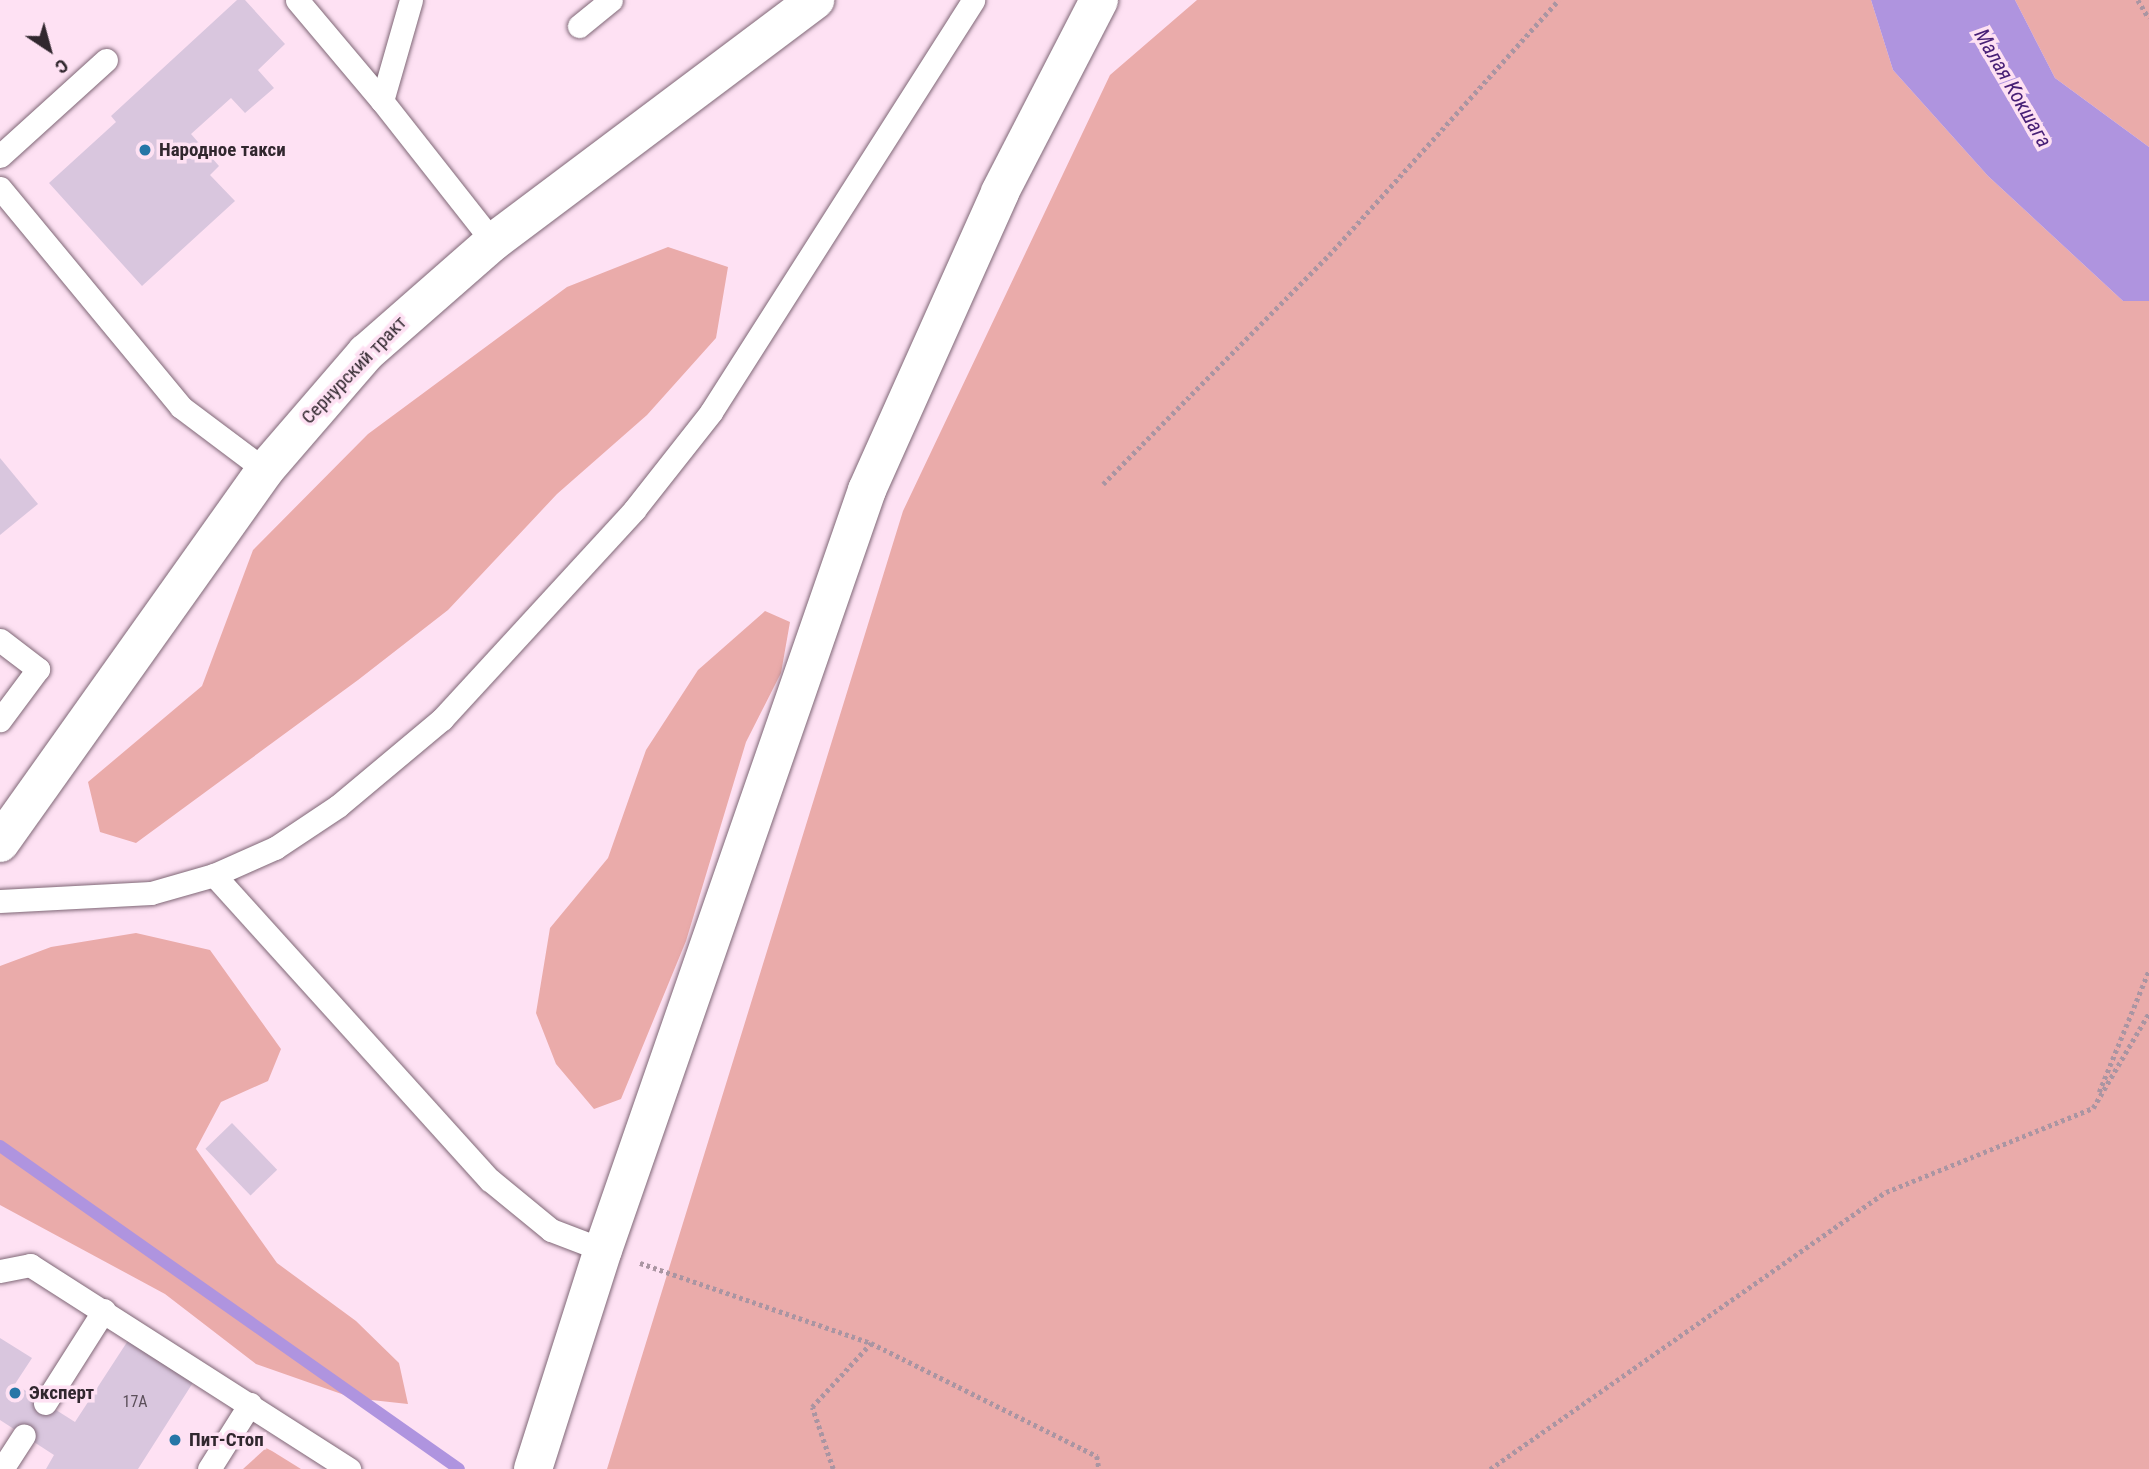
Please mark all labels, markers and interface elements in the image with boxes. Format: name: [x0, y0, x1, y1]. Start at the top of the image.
north arrow: [14, 14, 84, 84]
water label: Малая Кокшага: [1969, 24, 2057, 152]
text: С: [51, 54, 73, 79]
place label: Народное такси: [159, 139, 286, 161]
marker: Народное такси: [137, 142, 153, 158]
street label: Сернурский тракт: [297, 311, 411, 429]
place label: Эксперт: [29, 1382, 94, 1404]
marker: Эксперт: [7, 1385, 23, 1401]
house number: 17А: [122, 1392, 148, 1412]
place label: Пит-Стоп: [189, 1429, 264, 1451]
marker: Пит-Стоп: [167, 1432, 183, 1448]

